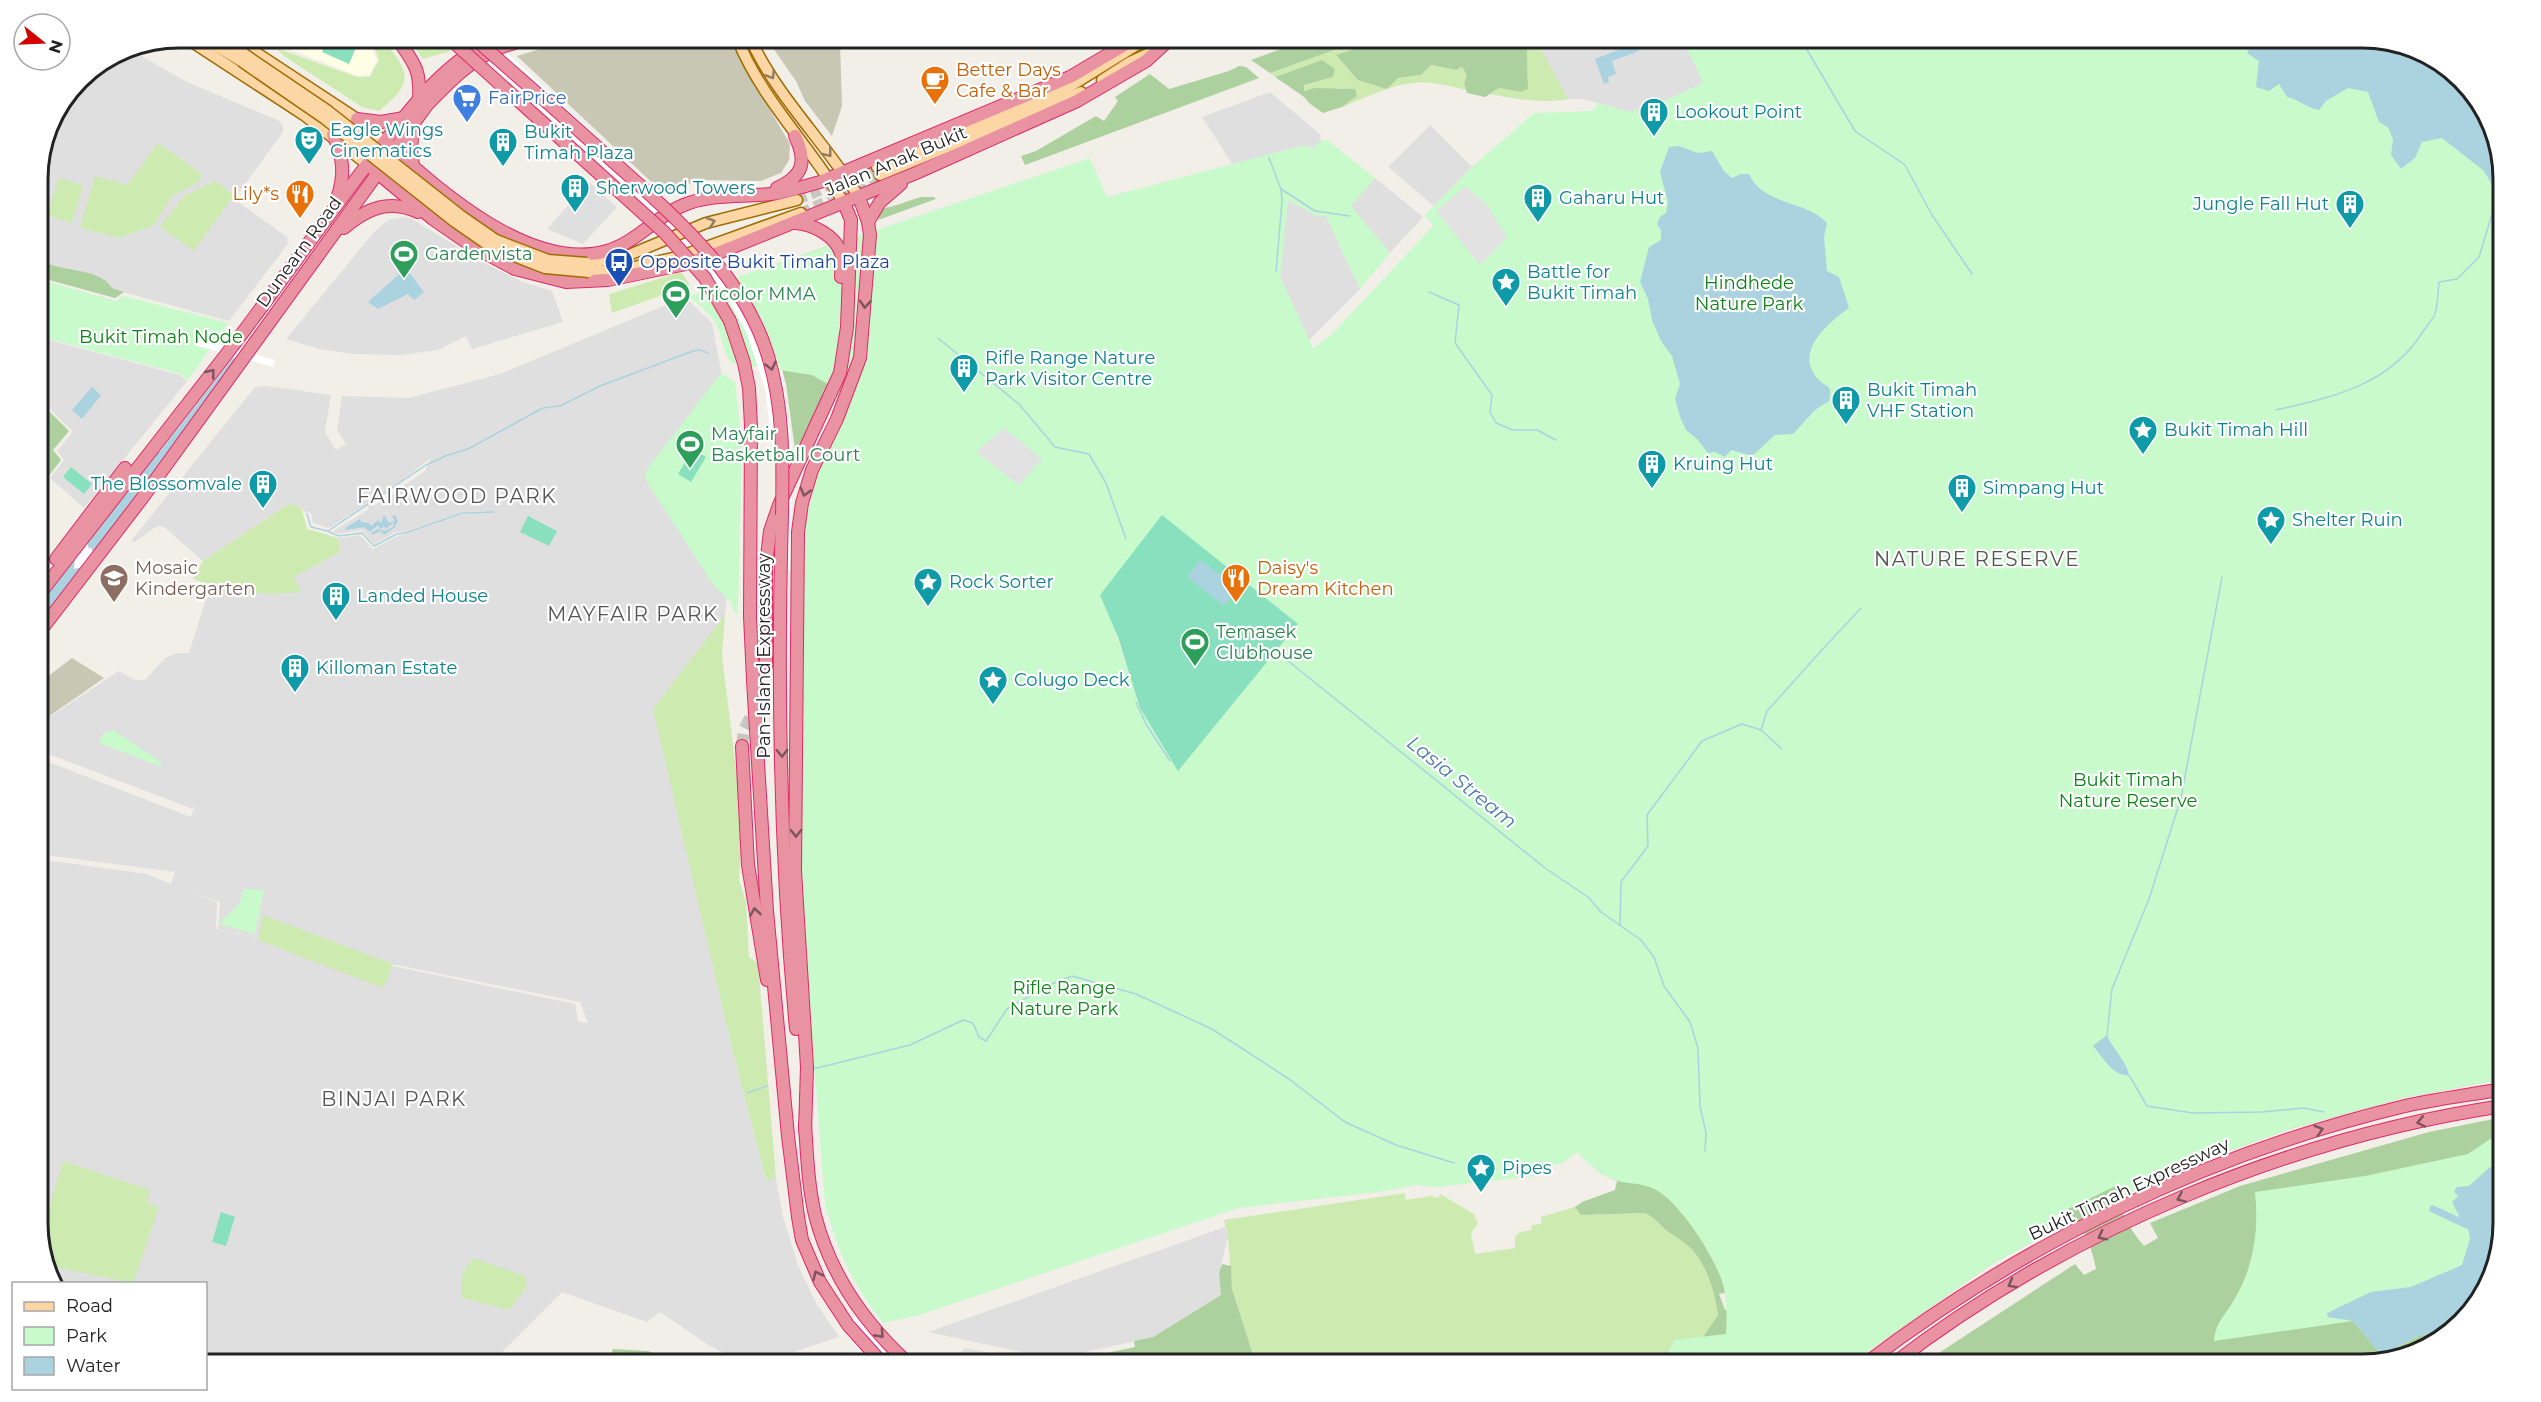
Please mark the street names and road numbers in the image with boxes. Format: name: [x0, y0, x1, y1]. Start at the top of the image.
street label: Jalan Anak Bukit: [821, 121, 970, 201]
street label: Dunearn Road: [251, 192, 347, 312]
street label: Pan-Island Expressway: [753, 553, 775, 759]
street label: Bukit Timah Expressway: [2025, 1133, 2233, 1245]

